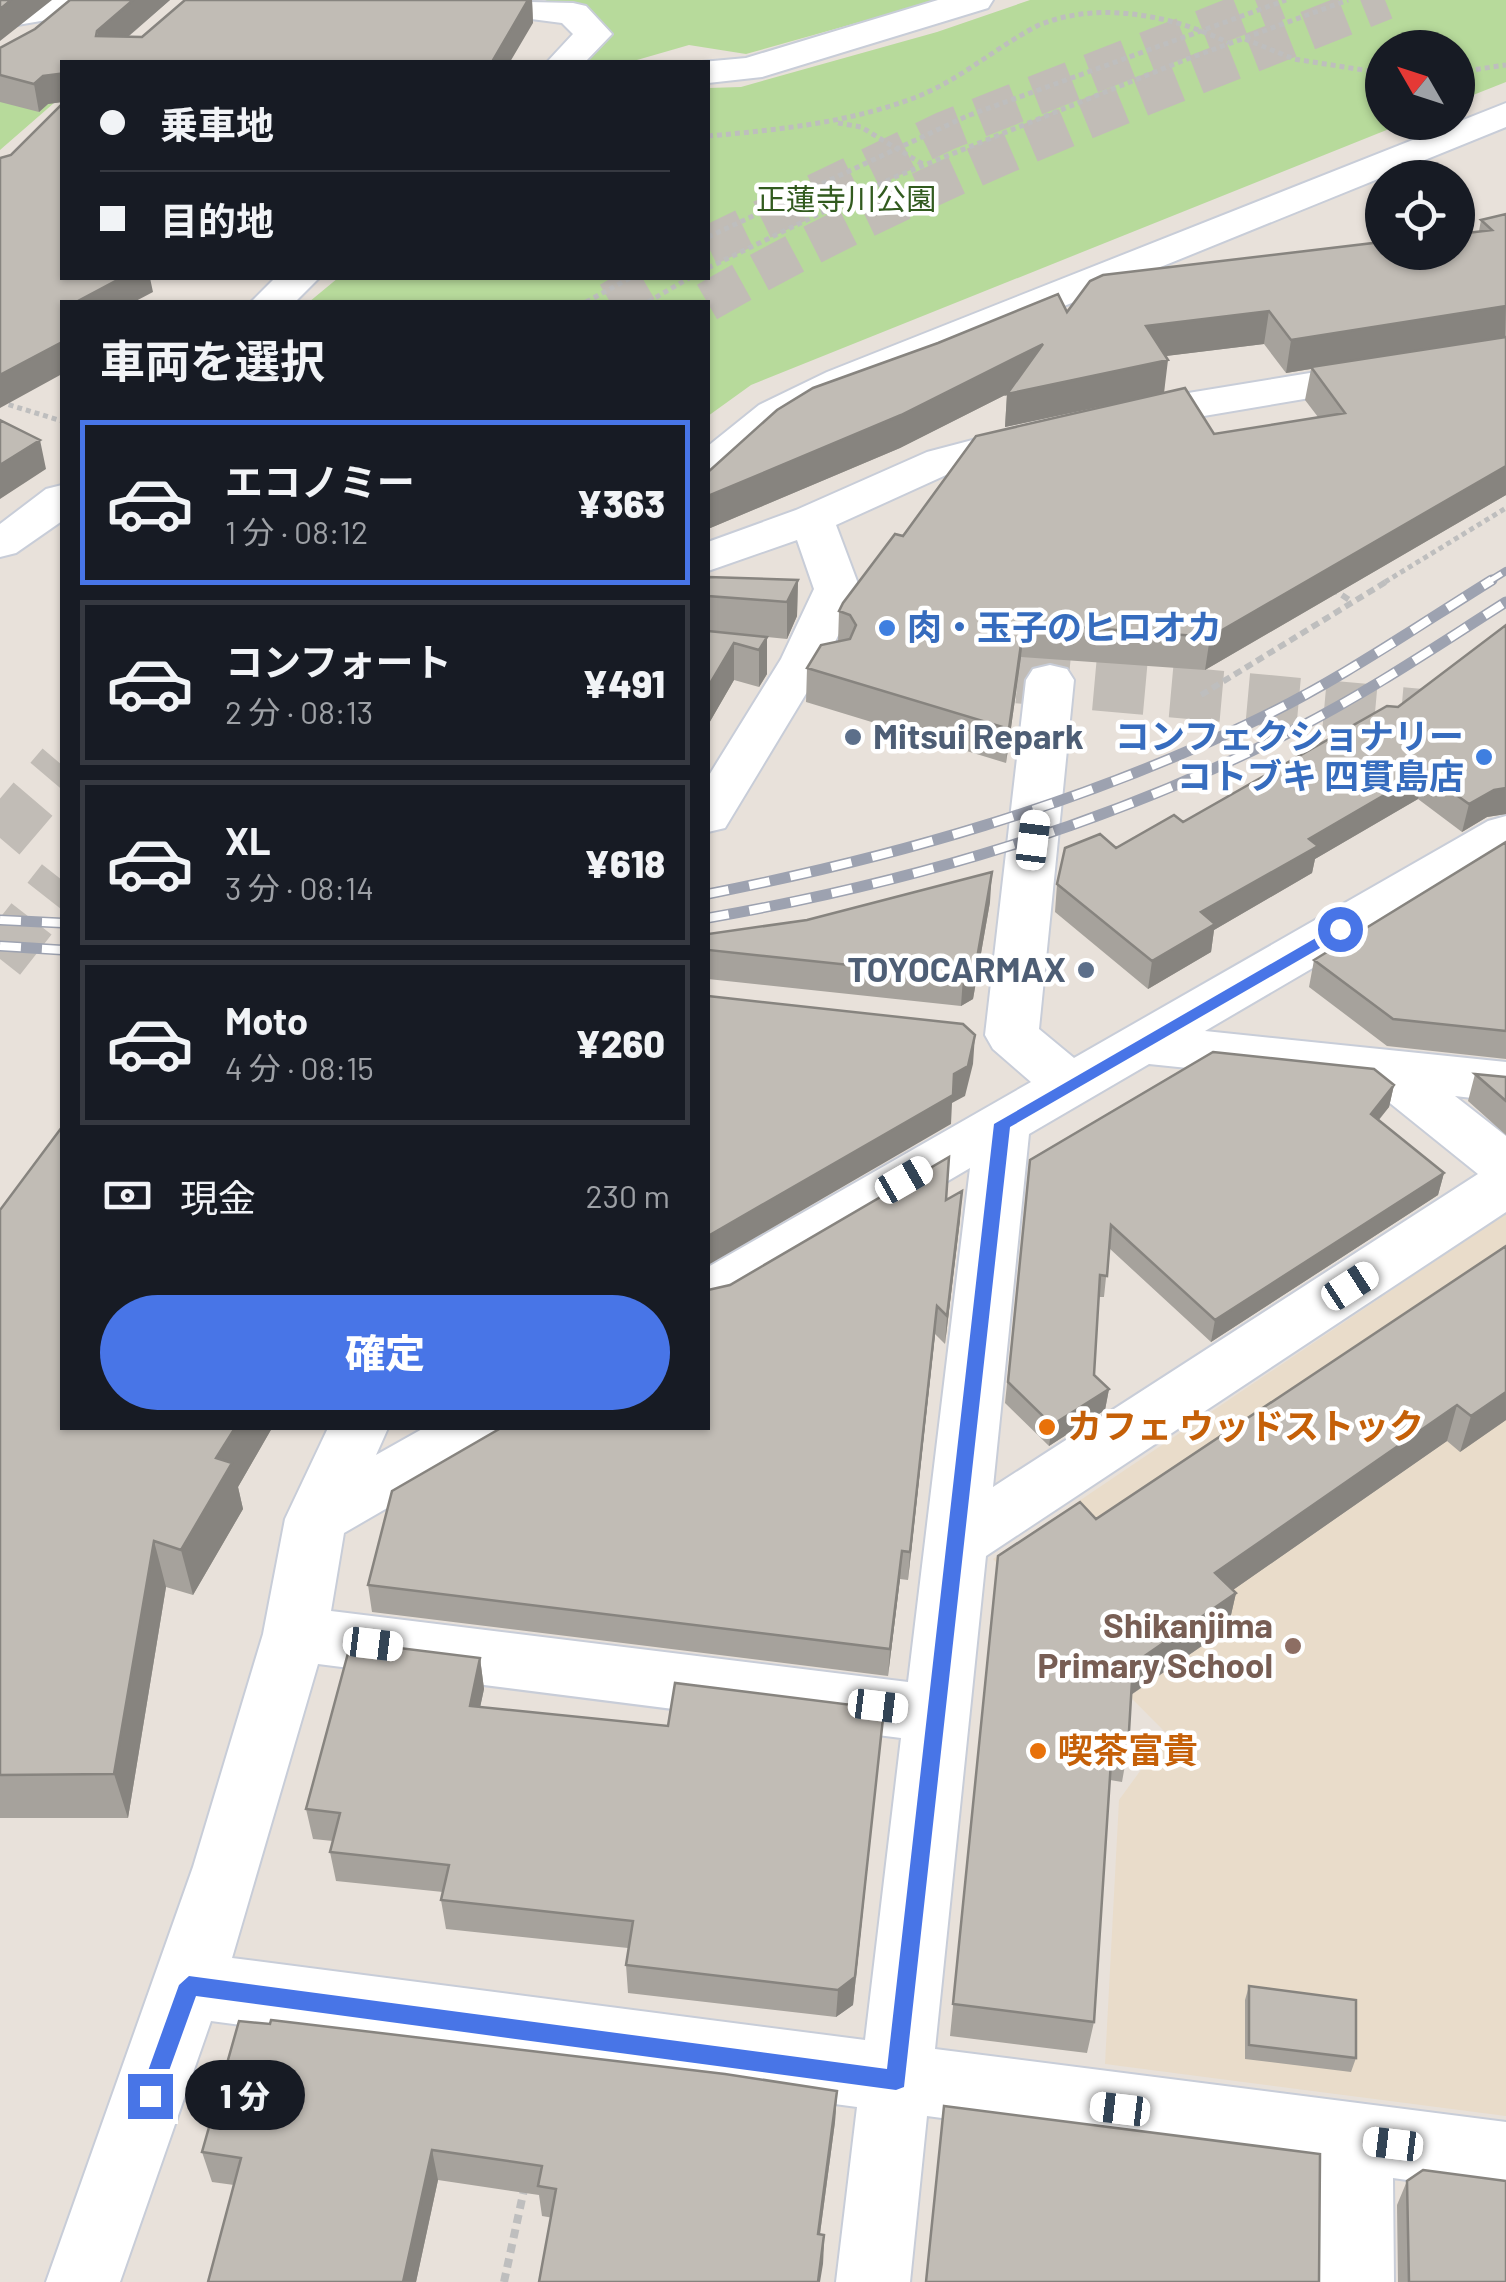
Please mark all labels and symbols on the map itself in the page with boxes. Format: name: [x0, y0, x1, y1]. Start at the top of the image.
north arrow: [1365, 30, 1475, 140]
park label: 正蓮寺川公園: [756, 180, 936, 216]
place label: 肉・玉子のヒロオカ: [907, 605, 1222, 647]
marker: 肉・玉子のヒロオカ: [876, 617, 898, 639]
place label: Mitsui Repark: [873, 714, 1084, 756]
place label: コンフェクショナリー コトブキ 四貫島店: [1115, 714, 1464, 796]
marker: Mitsui Repark: [842, 726, 864, 748]
marker: コンフェクショナリー コトブキ 四貫島店: [1473, 746, 1495, 768]
car: [1014, 808, 1052, 872]
route start: [1318, 907, 1363, 952]
place label: TOYOCARMAX: [847, 947, 1066, 989]
marker: TOYOCARMAX: [1075, 959, 1097, 981]
car: [871, 1152, 937, 1208]
car: [1317, 1257, 1383, 1315]
place label: カフェ ウッドストック: [1067, 1404, 1424, 1446]
marker: カフェ ウッドストック: [1036, 1416, 1058, 1438]
place label: Shikanjima Primary School: [1037, 1603, 1273, 1685]
car: [341, 1625, 405, 1663]
marker: Shikanjima Primary School: [1282, 1635, 1304, 1657]
car: [846, 1687, 910, 1725]
place label: 喫茶富貴: [1058, 1728, 1198, 1770]
marker: 喫茶富貴: [1027, 1740, 1049, 1762]
callout: 1 分: [185, 2061, 305, 2131]
route end: [128, 2074, 173, 2119]
car: [1088, 2090, 1152, 2128]
car: [1361, 2125, 1425, 2163]

